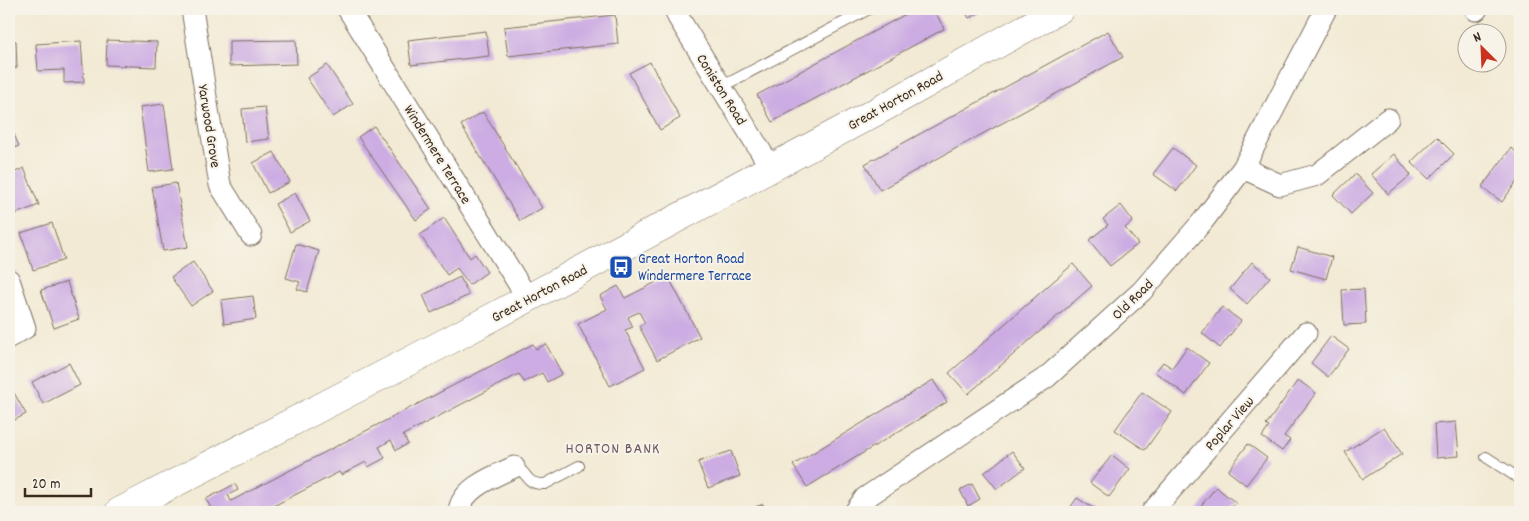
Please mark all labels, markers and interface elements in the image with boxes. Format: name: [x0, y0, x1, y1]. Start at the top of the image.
north arrow: [1456, 22, 1506, 72]
text: N: [1470, 27, 1485, 48]
street label: Coniston Road: [690, 50, 751, 130]
street label: Great Horton Road: [844, 66, 948, 137]
street label: Yarwood Grove: [191, 83, 226, 170]
street label: Windermere Terrace: [397, 101, 476, 209]
place label: Great Horton Road Windermere Terrace: [638, 249, 752, 288]
bus stop icon: Great Horton Road Windermere Terrace: [608, 254, 634, 280]
street label: Great Horton Road: [488, 260, 592, 329]
street label: Old Road: [1108, 275, 1159, 326]
street label: Poplar View: [1200, 392, 1261, 457]
district label: HORTON BANK: [566, 438, 660, 461]
scale bar: [25, 466, 91, 498]
text: 20 m: [32, 474, 60, 496]

